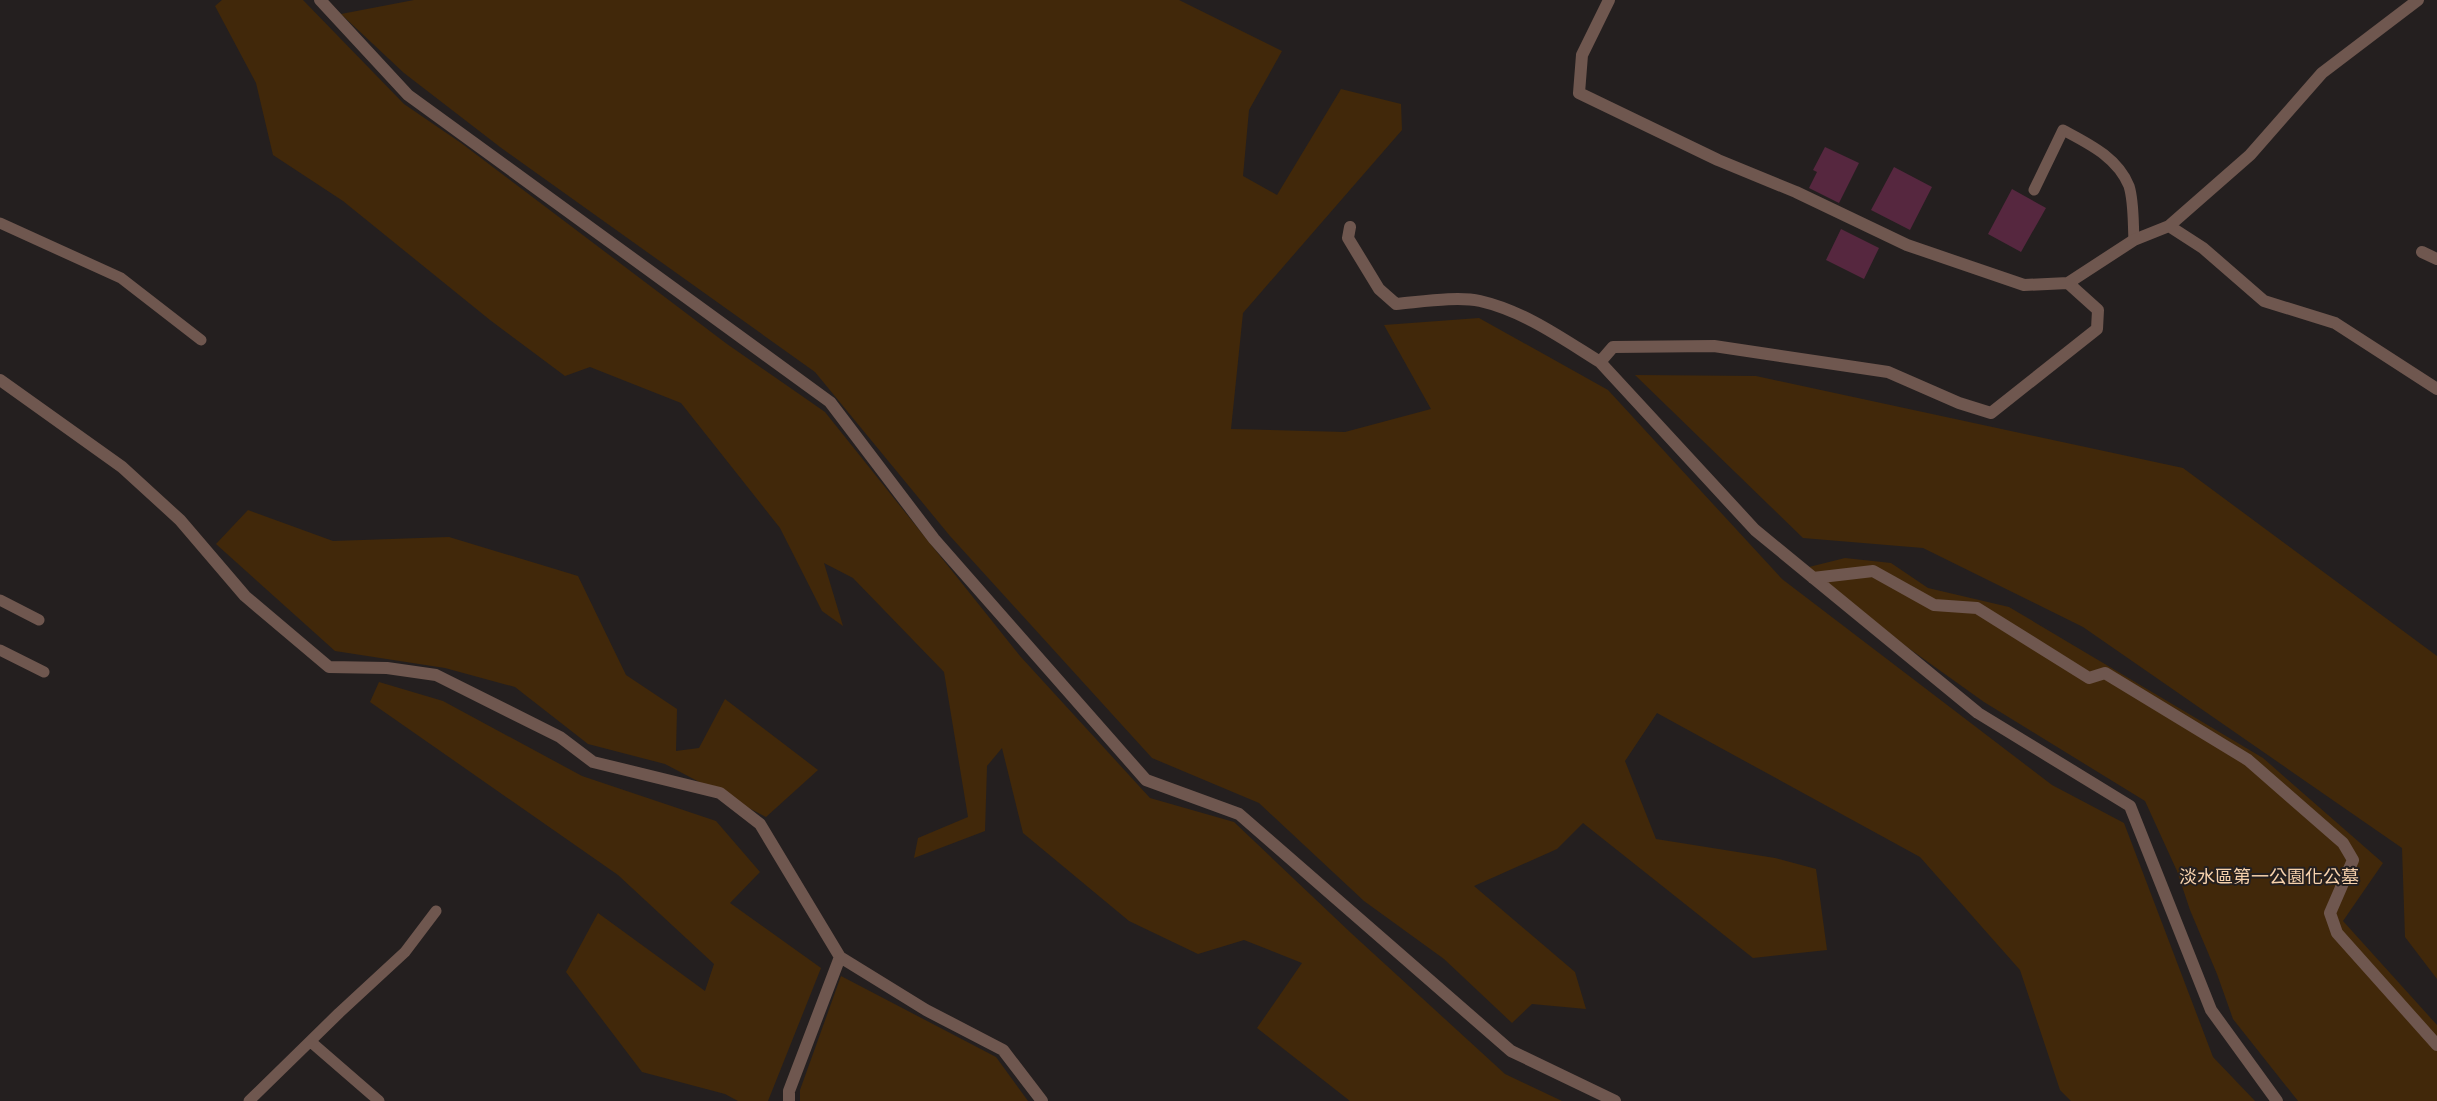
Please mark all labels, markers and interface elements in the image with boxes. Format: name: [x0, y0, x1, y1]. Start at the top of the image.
park label: 淡水區第一公園化公墓: [2179, 867, 2359, 887]

